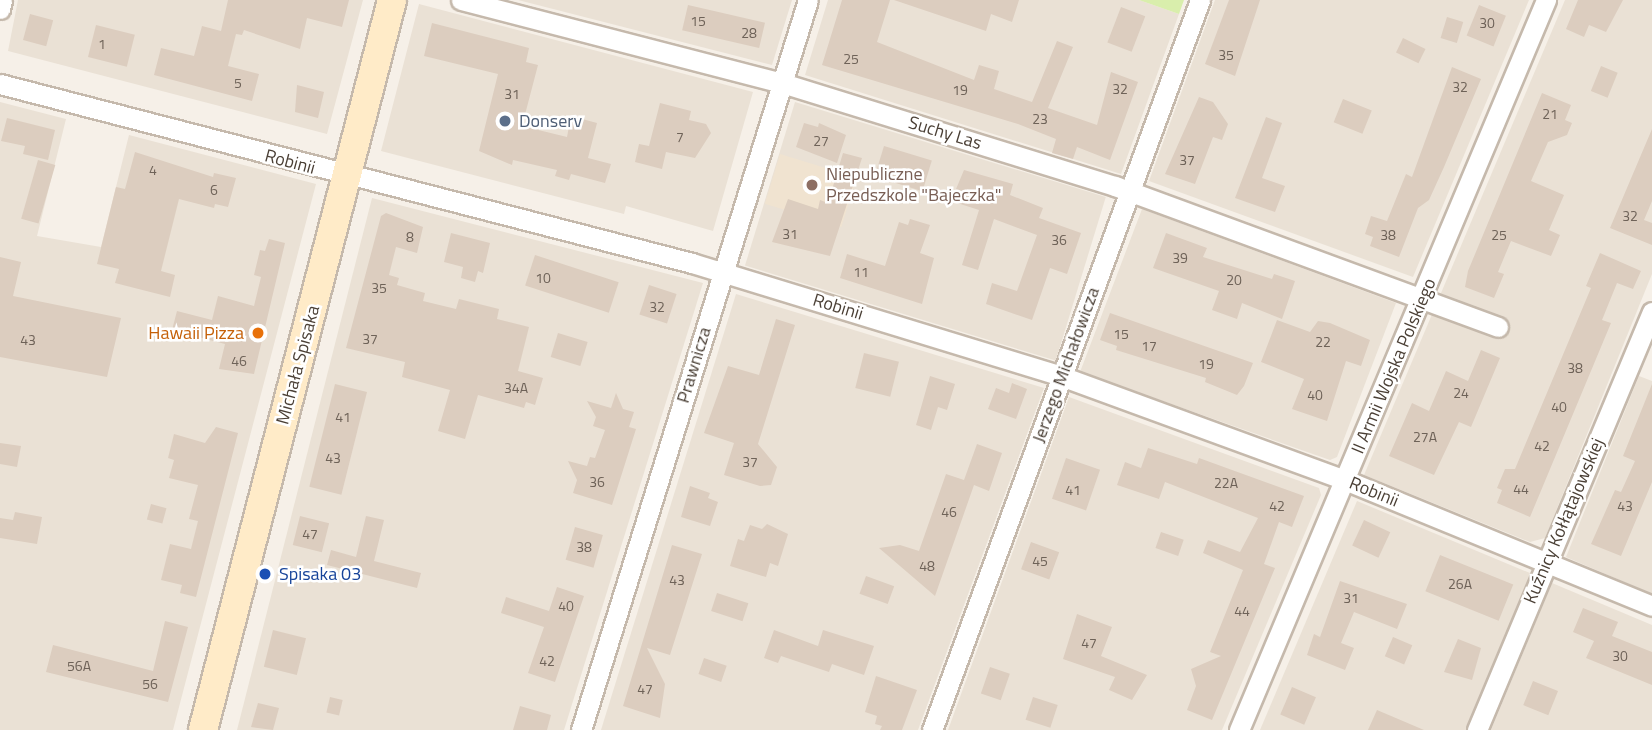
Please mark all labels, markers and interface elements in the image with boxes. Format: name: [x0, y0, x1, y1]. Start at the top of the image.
house number: 15: [690, 13, 706, 29]
house number: 30: [1479, 15, 1495, 31]
house number: 28: [741, 25, 757, 41]
house number: 1: [98, 36, 106, 52]
house number: 35: [1218, 47, 1234, 63]
house number: 25: [843, 51, 859, 67]
house number: 5: [234, 75, 242, 91]
house number: 32: [1452, 79, 1468, 95]
house number: 32: [1112, 81, 1128, 97]
house number: 19: [952, 82, 968, 98]
house number: 31: [504, 86, 520, 102]
house number: 21: [1542, 106, 1558, 122]
place label: Donserv: [519, 110, 582, 132]
house number: 23: [1032, 111, 1048, 127]
street label: Suchy Las: [906, 112, 984, 154]
marker: Donserv: [497, 113, 513, 129]
house number: 7: [676, 129, 684, 145]
house number: 27: [813, 133, 829, 149]
street label: Robinii: [262, 145, 318, 179]
house number: 37: [1179, 152, 1195, 168]
house number: 4: [149, 162, 157, 178]
place label: Niepubliczne Przedszkole "Bajeczka": [826, 164, 1001, 206]
marker: Niepubliczne Przedszkole "Bajeczka": [804, 177, 820, 193]
house number: 6: [210, 182, 218, 198]
house number: 32: [1622, 208, 1638, 224]
house number: 31: [782, 226, 798, 242]
house number: 38: [1380, 227, 1396, 243]
house number: 25: [1491, 227, 1507, 243]
house number: 8: [406, 229, 414, 245]
house number: 36: [1051, 232, 1067, 248]
house number: 39: [1172, 250, 1188, 266]
house number: 11: [853, 264, 869, 280]
house number: 10: [535, 270, 551, 286]
house number: 20: [1226, 272, 1242, 288]
street label: II Armii Wojska Polskiego: [1347, 275, 1441, 457]
house number: 35: [371, 280, 387, 296]
street label: Jerzego Michałowicza: [1028, 284, 1104, 446]
street label: Robinii: [810, 289, 866, 325]
house number: 32: [649, 299, 665, 315]
street label: Michała Spisaka: [272, 303, 324, 427]
place label: Hawaii Pizza: [148, 322, 244, 344]
street label: Prawnicza: [672, 324, 716, 406]
marker: Hawaii Pizza: [250, 325, 266, 341]
house number: 15: [1113, 326, 1129, 342]
house number: 37: [362, 331, 378, 347]
house number: 43: [20, 332, 36, 348]
house number: 22: [1315, 334, 1331, 350]
house number: 17: [1141, 338, 1157, 354]
house number: 46: [231, 353, 247, 369]
house number: 19: [1198, 356, 1214, 372]
house number: 38: [1567, 360, 1583, 376]
house number: 34A: [504, 380, 528, 396]
house number: 24: [1453, 385, 1469, 401]
house number: 40: [1307, 387, 1323, 403]
house number: 40: [1551, 399, 1567, 415]
house number: 41: [335, 409, 351, 425]
house number: 27A: [1413, 429, 1437, 445]
street label: Kuźnicy Kołłątajowskiej: [1519, 435, 1609, 607]
house number: 42: [1534, 438, 1550, 454]
house number: 43: [325, 450, 341, 466]
house number: 37: [742, 454, 758, 470]
street label: Robinii: [1346, 472, 1402, 512]
house number: 36: [589, 474, 605, 490]
house number: 22A: [1214, 475, 1238, 491]
house number: 44: [1513, 481, 1529, 497]
house number: 41: [1065, 482, 1081, 498]
house number: 42: [1269, 498, 1285, 514]
house number: 43: [1617, 498, 1633, 514]
house number: 46: [941, 504, 957, 520]
house number: 47: [302, 526, 318, 542]
house number: 38: [576, 539, 592, 555]
house number: 45: [1032, 553, 1048, 569]
house number: 48: [919, 558, 935, 574]
place label: Spisaka 03: [279, 563, 361, 585]
marker: Spisaka 03: [257, 566, 273, 582]
house number: 43: [669, 572, 685, 588]
house number: 26A: [1448, 576, 1472, 592]
house number: 31: [1343, 590, 1359, 606]
house number: 40: [558, 598, 574, 614]
house number: 44: [1234, 603, 1250, 619]
house number: 47: [1081, 635, 1097, 651]
house number: 30: [1612, 648, 1628, 664]
house number: 42: [539, 653, 555, 669]
house number: 56A: [67, 658, 91, 674]
house number: 56: [142, 676, 158, 692]
house number: 47: [637, 681, 653, 697]

